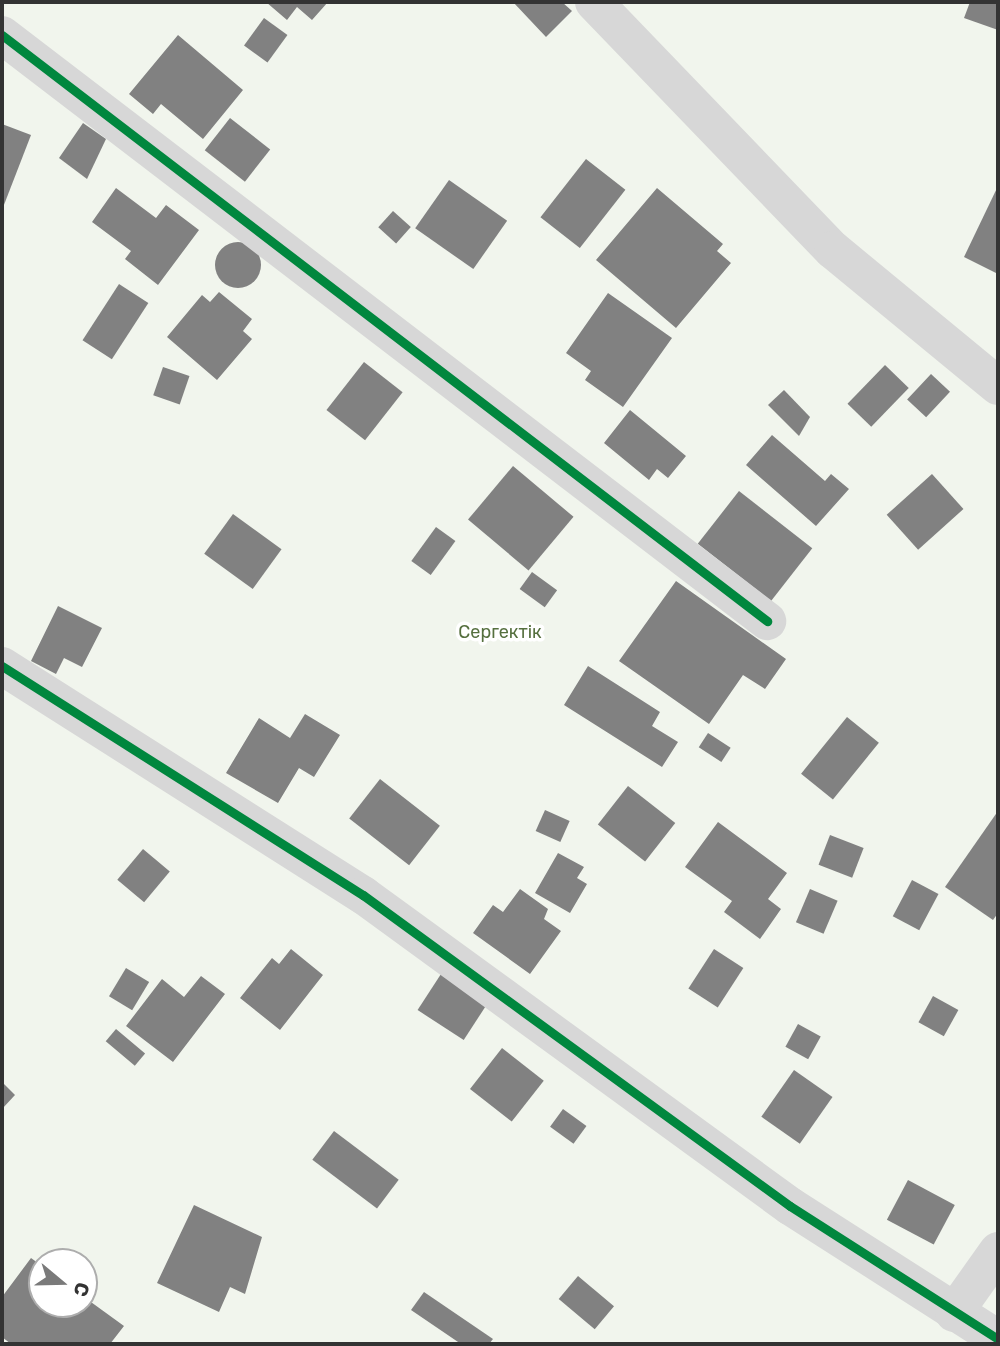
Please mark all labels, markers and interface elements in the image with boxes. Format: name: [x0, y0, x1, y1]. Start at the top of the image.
park label: Сергектік: [458, 621, 542, 643]
north arrow: [28, 1248, 98, 1318]
text: С: [68, 1279, 94, 1299]

